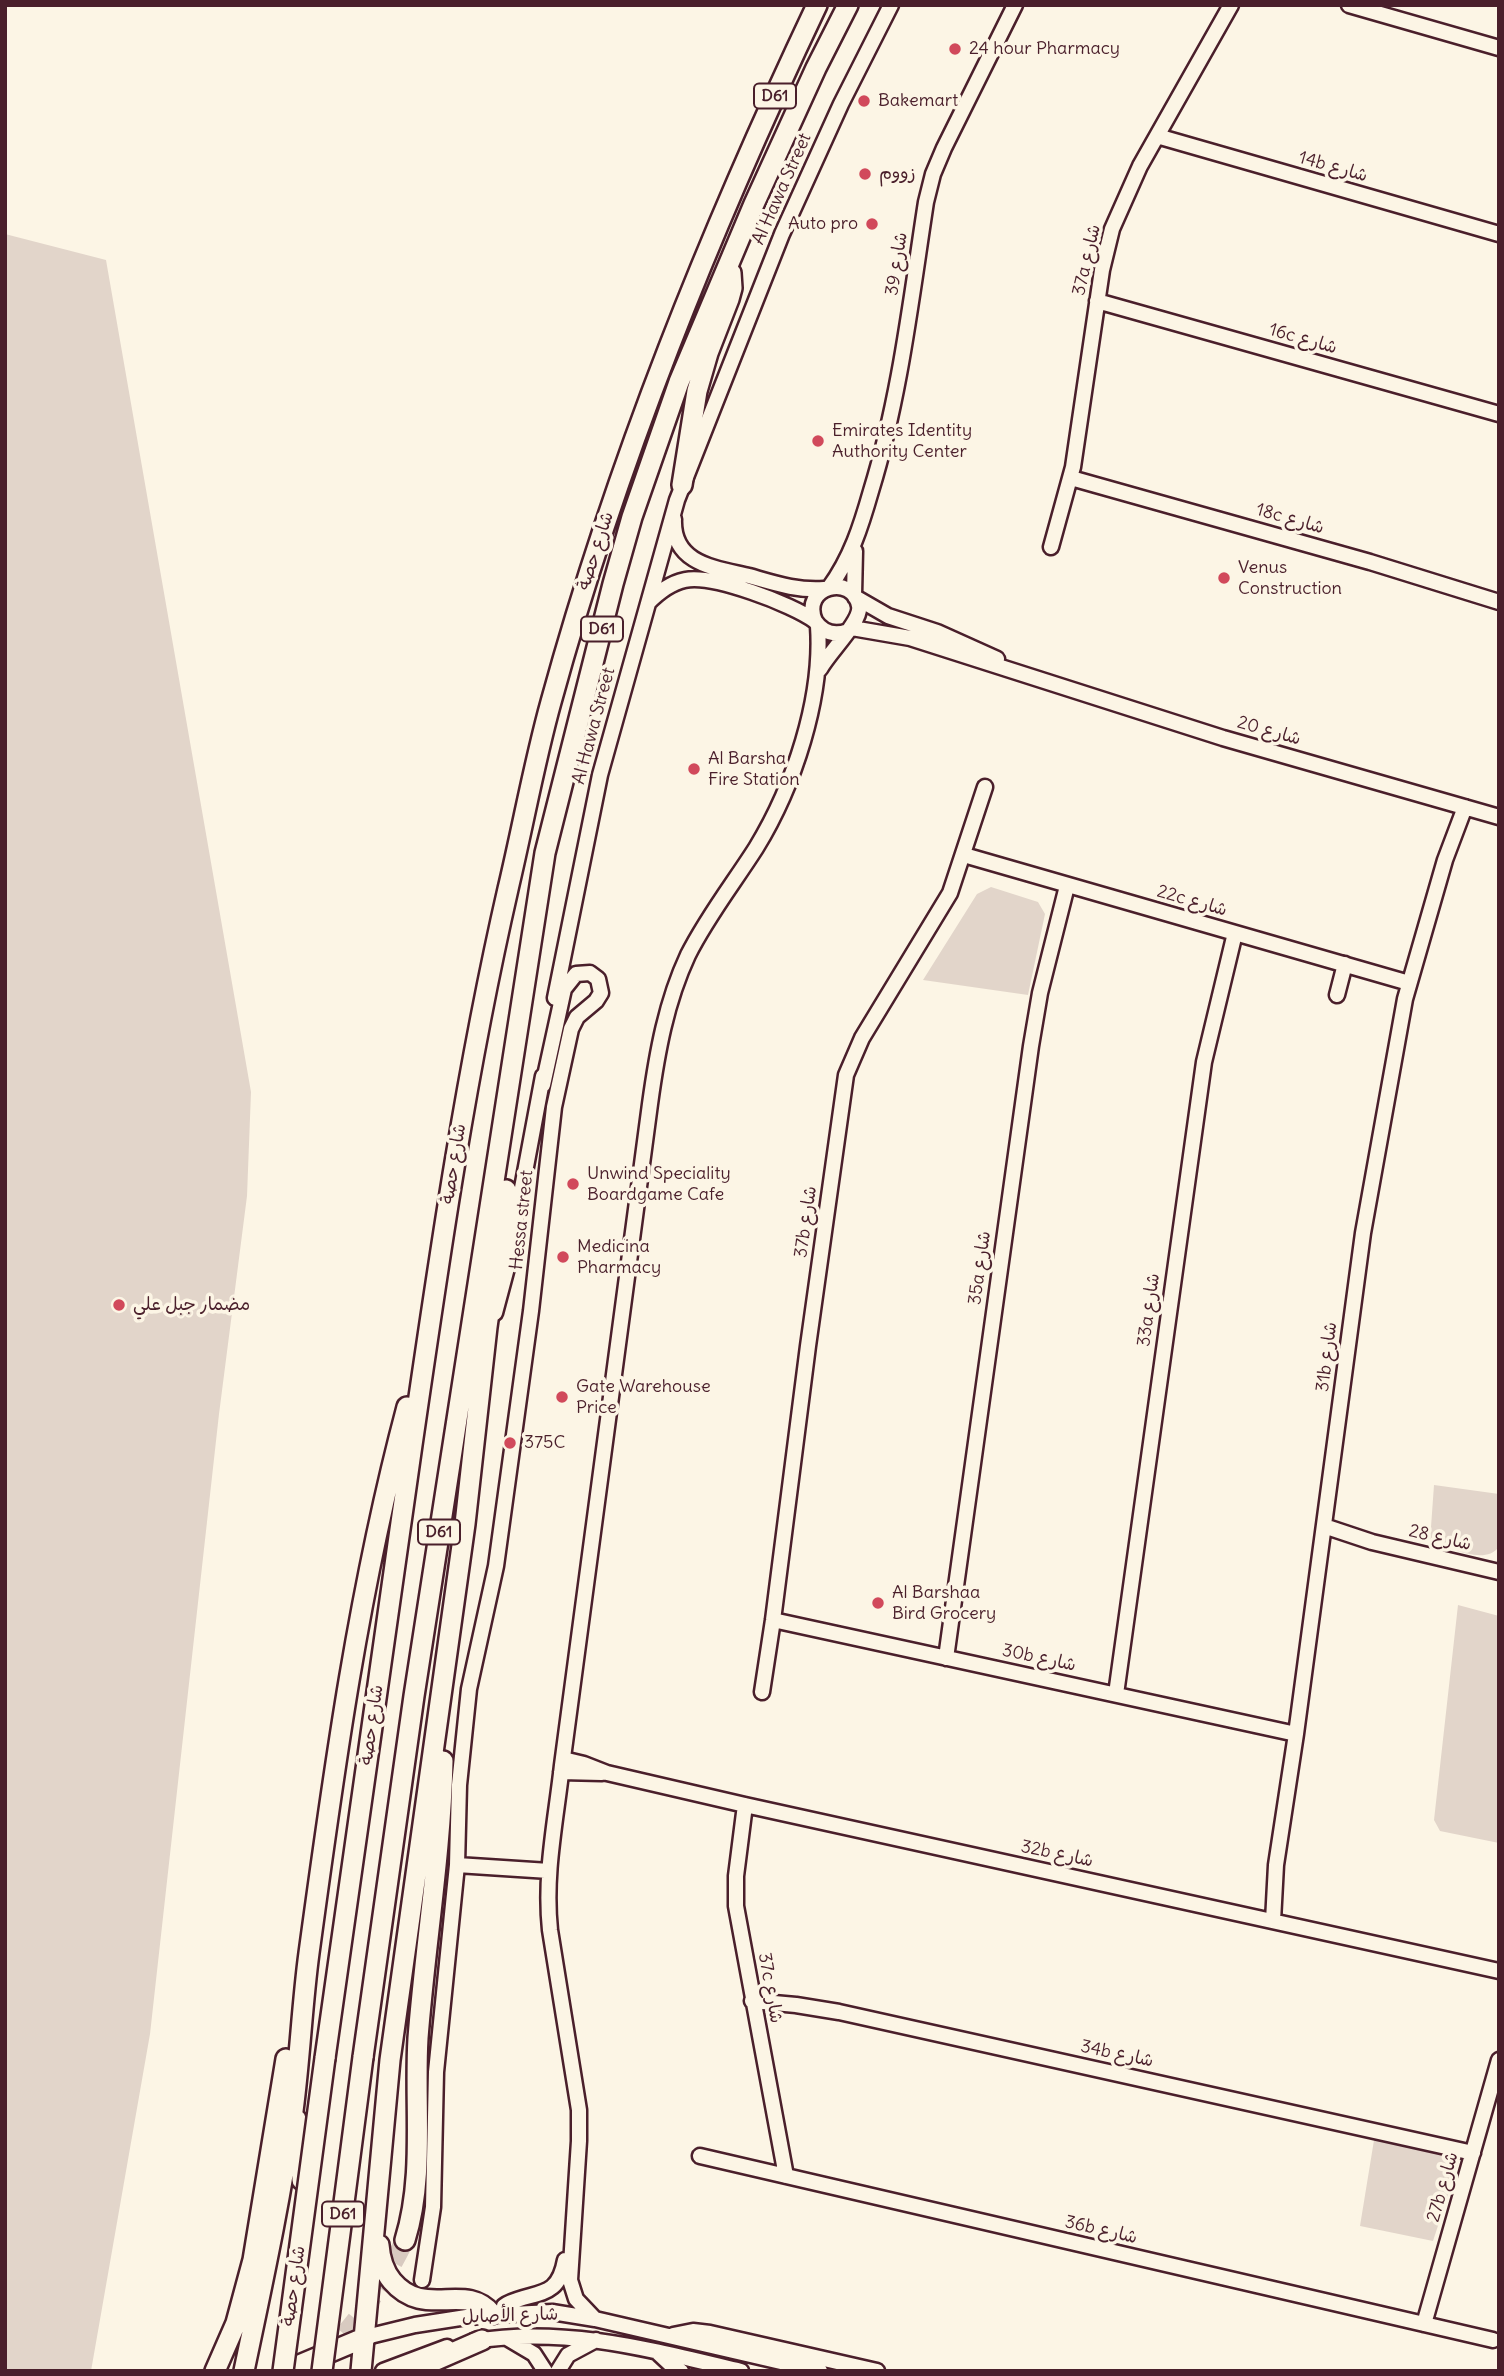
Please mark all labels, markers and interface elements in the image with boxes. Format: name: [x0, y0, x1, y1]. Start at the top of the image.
place label: 24 hour Pharmacy: [969, 38, 1120, 60]
marker: 24 hour Pharmacy: [947, 41, 963, 57]
road number: D61: [754, 83, 796, 108]
place label: Bakemart: [878, 90, 958, 112]
marker: Bakemart: [856, 93, 872, 109]
street label: Al Hawa Street: [748, 130, 816, 248]
street label: 14b شارع: [1296, 147, 1370, 187]
place label: زووم: [879, 163, 916, 185]
marker: زووم: [857, 166, 873, 182]
place label: Auto pro: [788, 213, 858, 235]
marker: Auto pro: [864, 216, 880, 232]
street label: 37a شارع: [1068, 222, 1106, 298]
street label: شارع 39: [881, 231, 913, 297]
street label: 16c شارع: [1266, 319, 1340, 359]
place label: Emirates Identity Authority Center: [832, 420, 972, 462]
marker: Emirates Identity Authority Center: [810, 433, 826, 449]
street label: 18c شارع: [1253, 499, 1327, 539]
street label: شارع حصة: [573, 509, 619, 593]
place label: Venus Construction: [1238, 557, 1342, 600]
marker: Venus Construction: [1216, 570, 1232, 586]
road number: D61: [581, 616, 623, 642]
street label: Al Hawa Street: [568, 665, 620, 787]
street label: شارع 20: [1235, 712, 1303, 750]
place label: Al Barsha Fire Station: [708, 748, 800, 790]
marker: Al Barsha Fire Station: [686, 761, 702, 777]
street label: 22c شارع: [1154, 881, 1230, 921]
street label: شارع حصة: [437, 1122, 471, 1206]
place label: Unwind Speciality Boardgame Cafe: [587, 1163, 731, 1206]
street label: Hessa street: [506, 1169, 538, 1271]
marker: Unwind Speciality Boardgame Cafe: [565, 1176, 581, 1192]
street label: 37b شارع: [790, 1185, 822, 1259]
street label: 35a شارع: [964, 1230, 996, 1306]
place label: Medicina Pharmacy: [577, 1236, 661, 1278]
marker: Medicina Pharmacy: [555, 1249, 571, 1265]
street label: 33a شارع: [1133, 1272, 1165, 1348]
place label: مضمار جبل علي: [133, 1294, 250, 1316]
marker: مضمار جبل علي: [111, 1297, 127, 1313]
street label: 31b شارع: [1312, 1321, 1342, 1393]
place label: Gate Warehouse Price: [576, 1376, 711, 1418]
marker: Gate Warehouse Price: [554, 1389, 570, 1405]
place label: 375C: [524, 1432, 565, 1454]
marker: 375C: [502, 1435, 518, 1451]
road number: D61: [418, 1520, 460, 1544]
street label: شارع 28: [1407, 1520, 1473, 1556]
place label: Al Barshaa Bird Grocery: [892, 1582, 996, 1624]
marker: Al Barshaa Bird Grocery: [870, 1595, 886, 1611]
street label: 30b شارع: [1000, 1640, 1078, 1676]
street label: شارع حصة: [356, 1683, 388, 1767]
street label: 32b شارع: [1019, 1836, 1095, 1872]
street label: 37c شارع: [753, 1951, 787, 2025]
street label: 34b شارع: [1079, 2036, 1155, 2072]
street label: 27b شارع: [1423, 2149, 1463, 2225]
road number: D61: [322, 2202, 364, 2226]
street label: 36b شارع: [1063, 2211, 1139, 2249]
street label: شارع حصة: [278, 2244, 310, 2328]
street label: شارع الأصايل: [461, 2304, 559, 2328]

